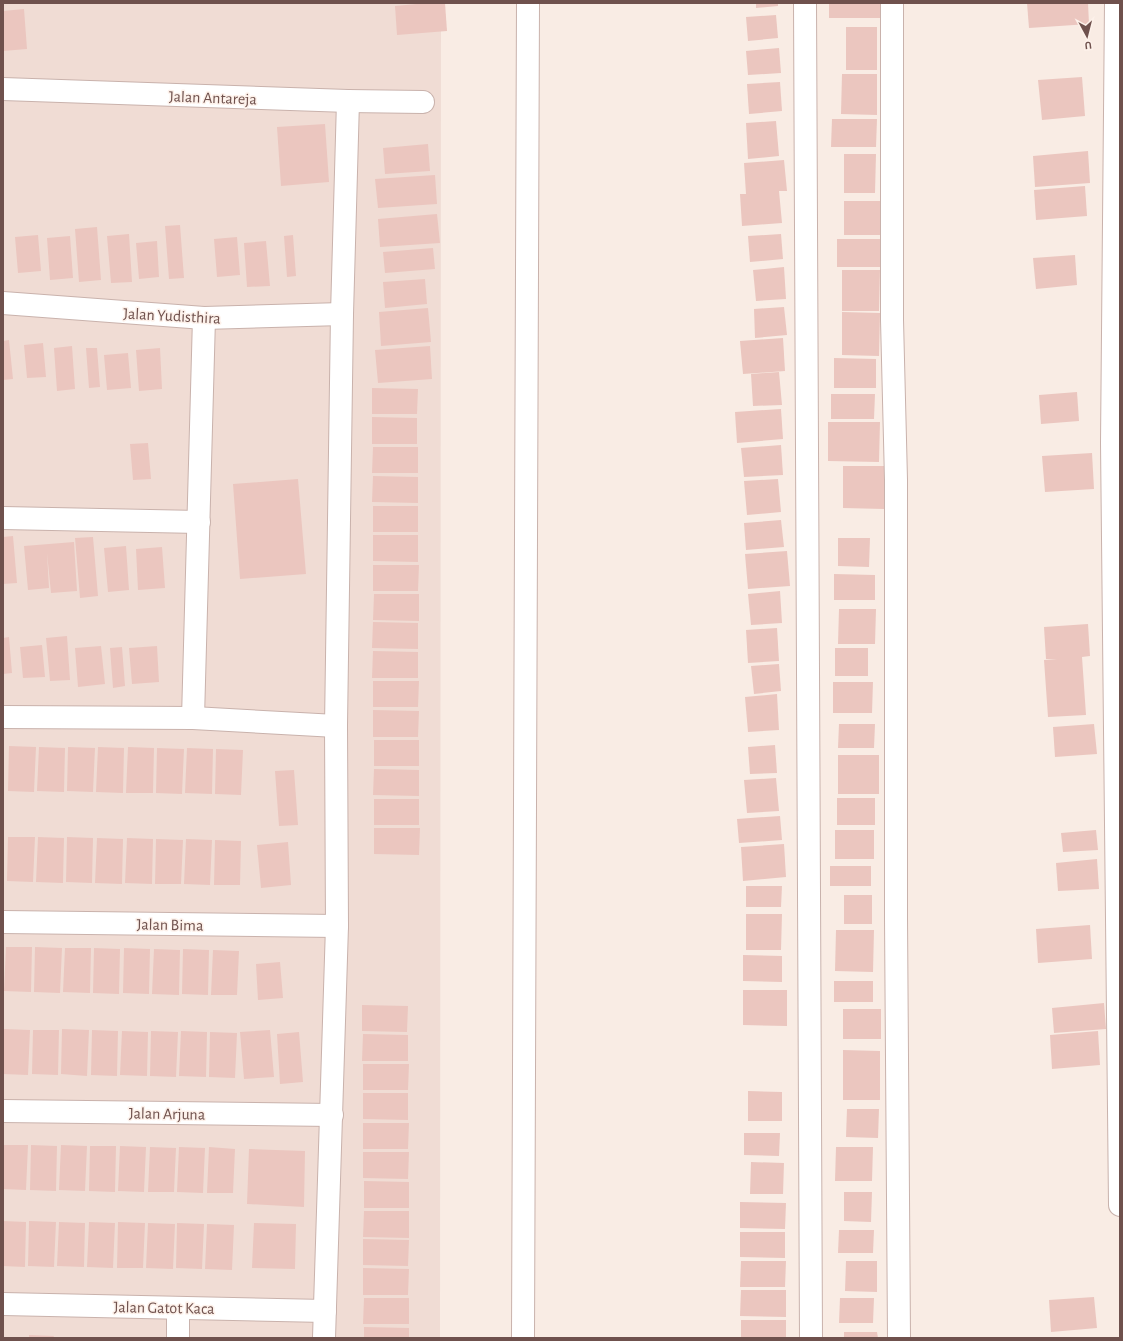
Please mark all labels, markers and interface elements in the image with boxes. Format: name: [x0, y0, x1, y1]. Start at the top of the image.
north arrow: [1067, 16, 1107, 56]
text: U: [1084, 40, 1092, 51]
street label: Jalan Antareja: [169, 88, 257, 109]
street label: Jalan Yudisthira: [123, 305, 221, 327]
street label: Jalan Bima: [136, 916, 204, 934]
street label: Jalan Arjuna: [129, 1105, 205, 1124]
street label: Jalan Gatot Kaca: [113, 1299, 215, 1317]

